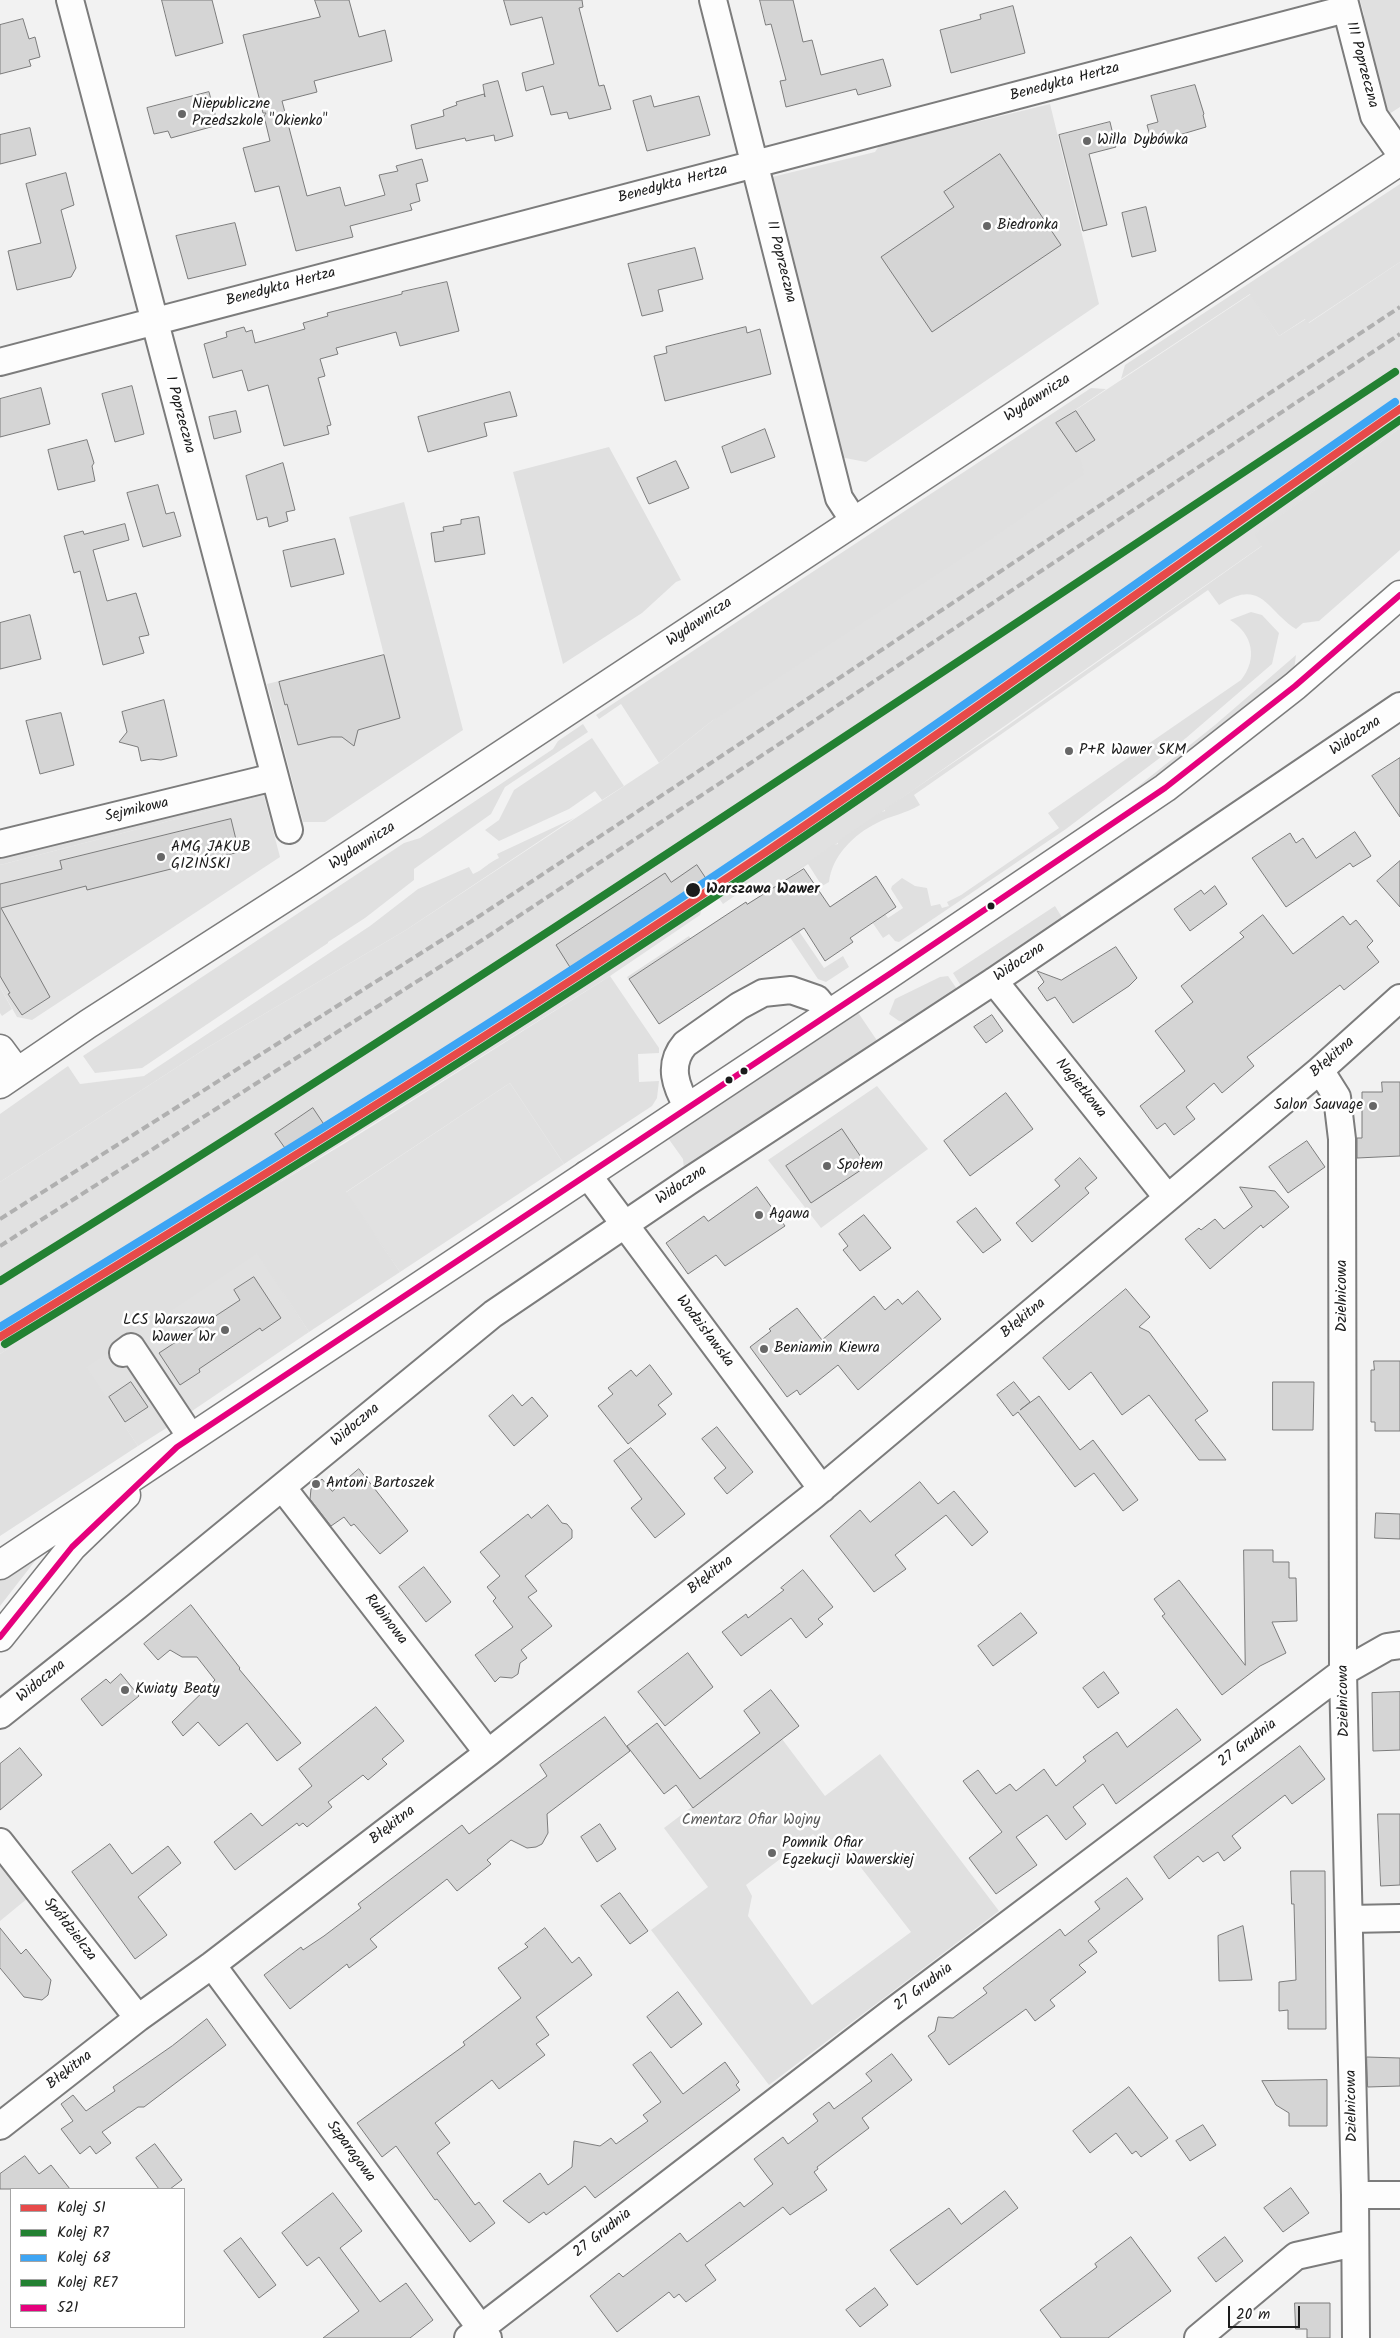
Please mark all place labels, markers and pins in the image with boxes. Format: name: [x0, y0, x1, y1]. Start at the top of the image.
place label: Niepubliczne Przedszkole "Okienko": [192, 96, 328, 131]
marker: Niepubliczne Przedszkole "Okienko": [176, 108, 188, 120]
place label: Willa Dybówka: [1097, 132, 1188, 150]
marker: Willa Dybówka: [1081, 135, 1093, 147]
place label: Biedronka: [997, 217, 1058, 235]
marker: Biedronka: [981, 220, 993, 232]
place label: P+R Wawer SKM: [1079, 742, 1186, 760]
marker: P+R Wawer SKM: [1063, 745, 1075, 757]
place label: AMG JAKUB GIZIŃSKI: [171, 839, 251, 874]
marker: AMG JAKUB GIZIŃSKI: [155, 851, 167, 863]
marker: Warszawa Wawer: [684, 881, 702, 899]
place label: Warszawa Wawer: [706, 881, 820, 899]
unlabelled marker: [986, 901, 996, 911]
unlabelled marker: [739, 1066, 749, 1076]
unlabelled marker: [724, 1075, 734, 1085]
place label: Salon Sauvage: [1274, 1097, 1363, 1115]
marker: Salon Sauvage: [1367, 1100, 1379, 1112]
place label: Społem: [837, 1157, 883, 1175]
marker: Społem: [821, 1160, 833, 1172]
place label: Agawa: [769, 1206, 809, 1224]
marker: Agawa: [753, 1209, 765, 1221]
place label: LCS Warszawa Wawer Wr: [123, 1312, 215, 1347]
marker: LCS Warszawa Wawer Wr: [219, 1324, 231, 1336]
place label: Beniamin Kiewra: [774, 1340, 880, 1358]
marker: Beniamin Kiewra: [758, 1343, 770, 1355]
place label: Antoni Bartoszek: [326, 1475, 434, 1493]
marker: Antoni Bartoszek: [310, 1478, 322, 1490]
place label: Kwiaty Beaty: [135, 1681, 220, 1699]
marker: Kwiaty Beaty: [119, 1684, 131, 1696]
place label: Pomnik Ofiar Egzekucji Wawerskiej: [782, 1835, 914, 1870]
marker: Pomnik Ofiar Egzekucji Wawerskiej: [766, 1847, 778, 1859]

